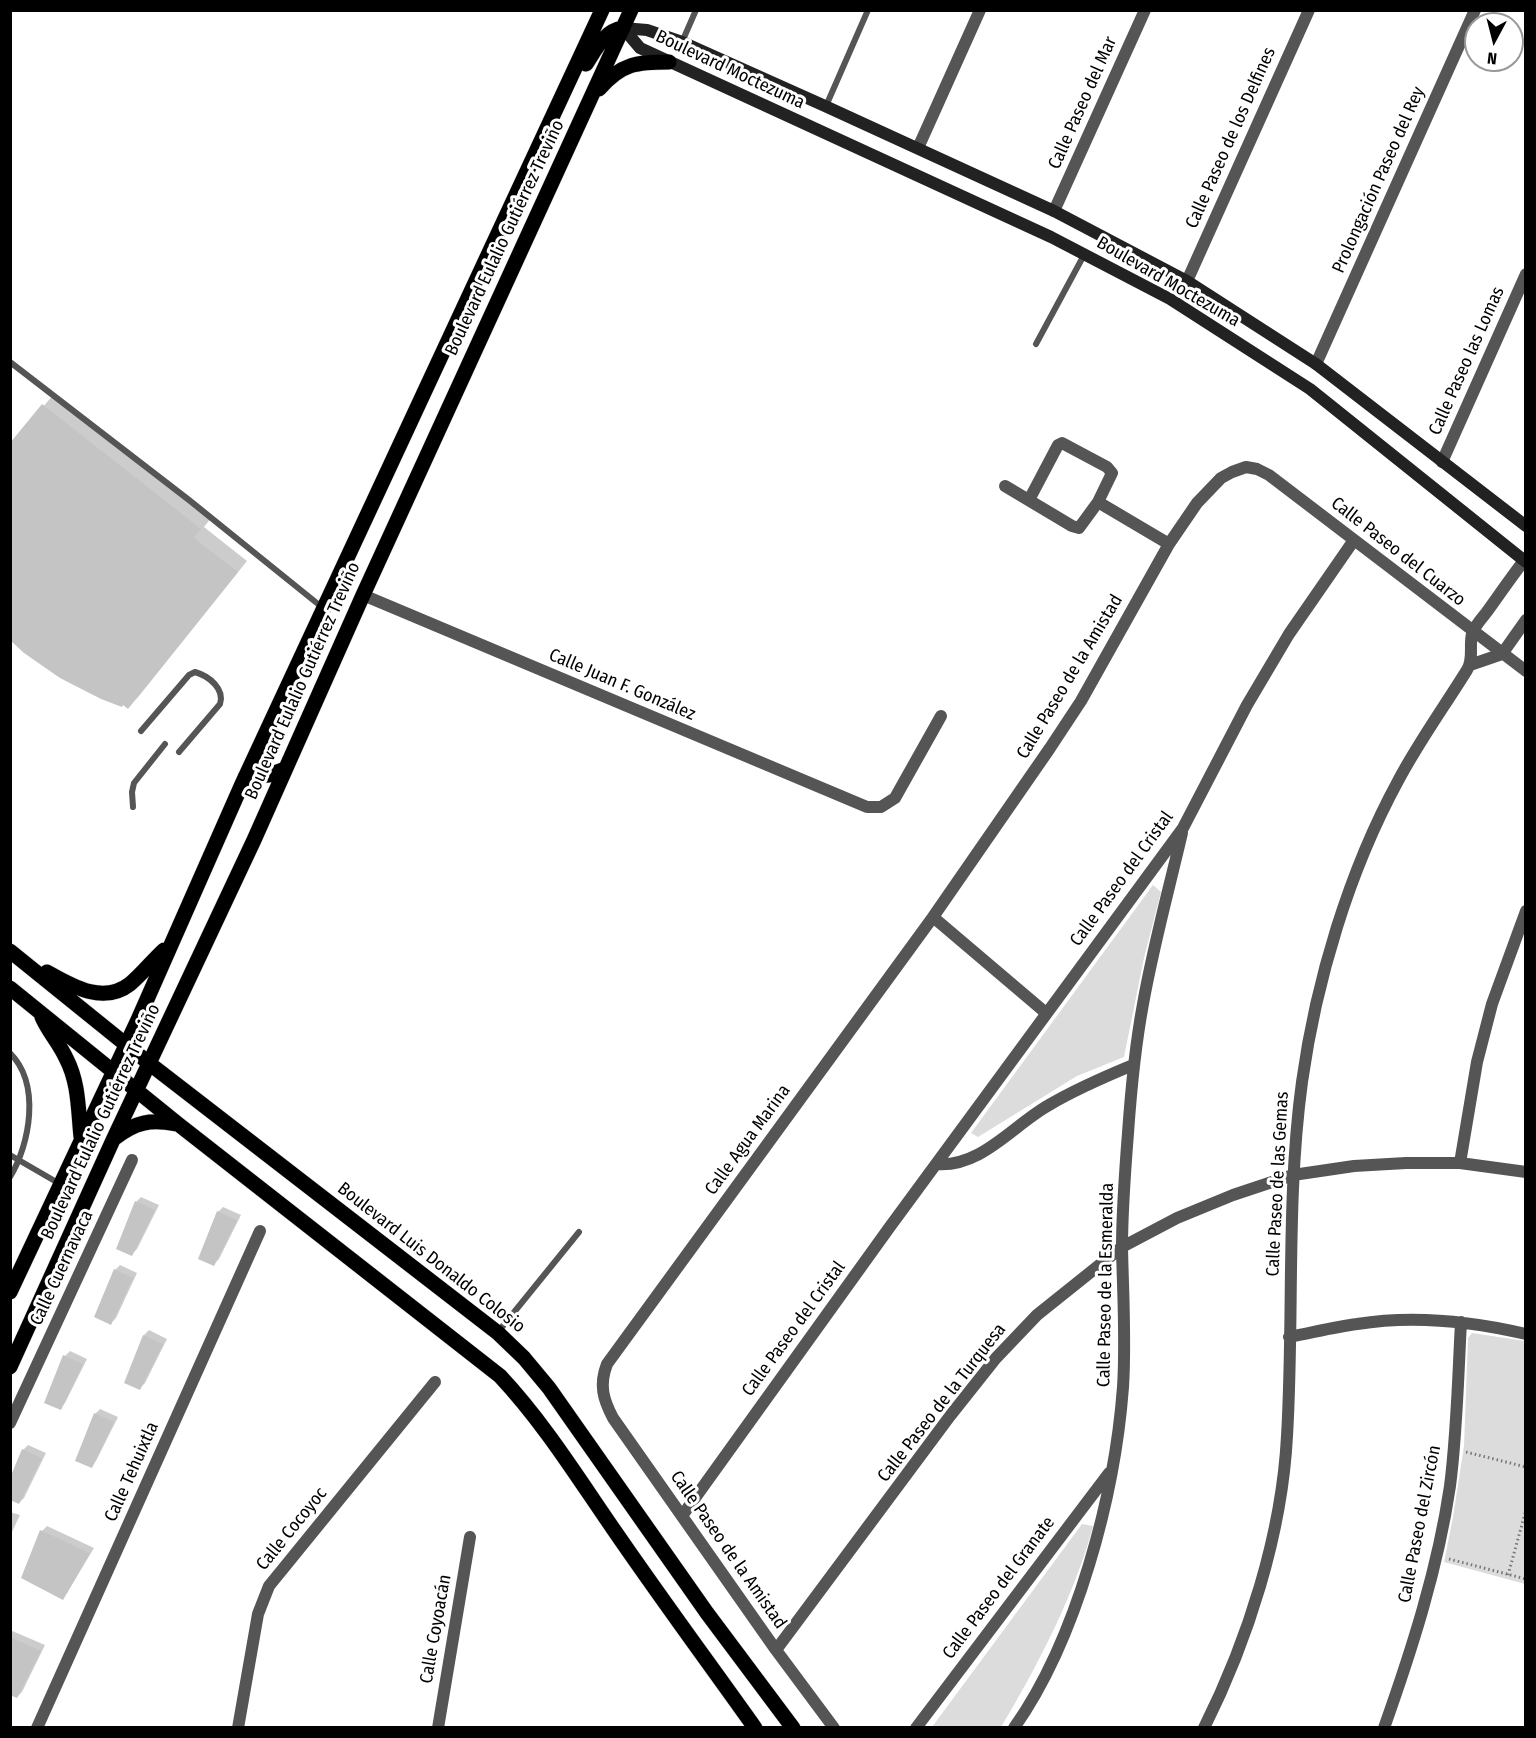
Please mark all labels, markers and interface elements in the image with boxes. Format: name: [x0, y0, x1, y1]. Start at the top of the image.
north arrow: [1464, 12, 1524, 72]
street label: Boulevard Moctezuma: [652, 26, 808, 114]
street label: Calle Paseo del Mar: [1044, 33, 1122, 173]
street label: Calle Paseo de los Delfines: [1181, 44, 1281, 232]
text: N: [1486, 48, 1498, 68]
street label: Prolongación Paseo del Rey: [1328, 84, 1430, 276]
street label: Boulevard Eulalio Gutiérrez Treviño: [441, 117, 569, 359]
street label: Boulevard Moctezuma: [1093, 232, 1243, 332]
street label: Calle Paseo las Lomas: [1425, 283, 1509, 439]
street label: Calle Paseo del Cuarzo: [1326, 493, 1470, 611]
street label: Boulevard Eulalio Gutiérrez Treviño: [241, 559, 365, 803]
street label: Calle Paseo de la Amistad: [1012, 591, 1128, 763]
street label: Calle Juan F. González: [546, 644, 698, 726]
street label: Calle Paseo del Cristal: [1066, 807, 1178, 951]
street label: Boulevard Eulalio Gutiérrez Treviño: [37, 1001, 165, 1243]
street label: Calle Agua Marina: [701, 1081, 795, 1199]
street label: Calle Paseo de las Gemas: [1262, 1091, 1294, 1277]
street label: Boulevard Luis Donaldo Colosio: [333, 1178, 529, 1338]
street label: Calle Paseo de la Esmeralda: [1093, 1183, 1119, 1387]
street label: Calle Cuernavaca: [26, 1207, 98, 1329]
street label: Calle Paseo del Cristal: [738, 1257, 850, 1401]
street label: Calle Paseo de la Turquesa: [873, 1319, 1011, 1487]
street label: Calle Tehuixtla: [100, 1419, 164, 1525]
street label: Calle Paseo del Zircón: [1394, 1443, 1446, 1605]
street label: Calle Paseo de la Amistad: [665, 1467, 791, 1633]
street label: Calle Cocoyoc: [252, 1483, 332, 1575]
street label: Calle Paseo del Granate: [938, 1513, 1060, 1663]
street label: Calle Coyoacán: [416, 1573, 456, 1685]

